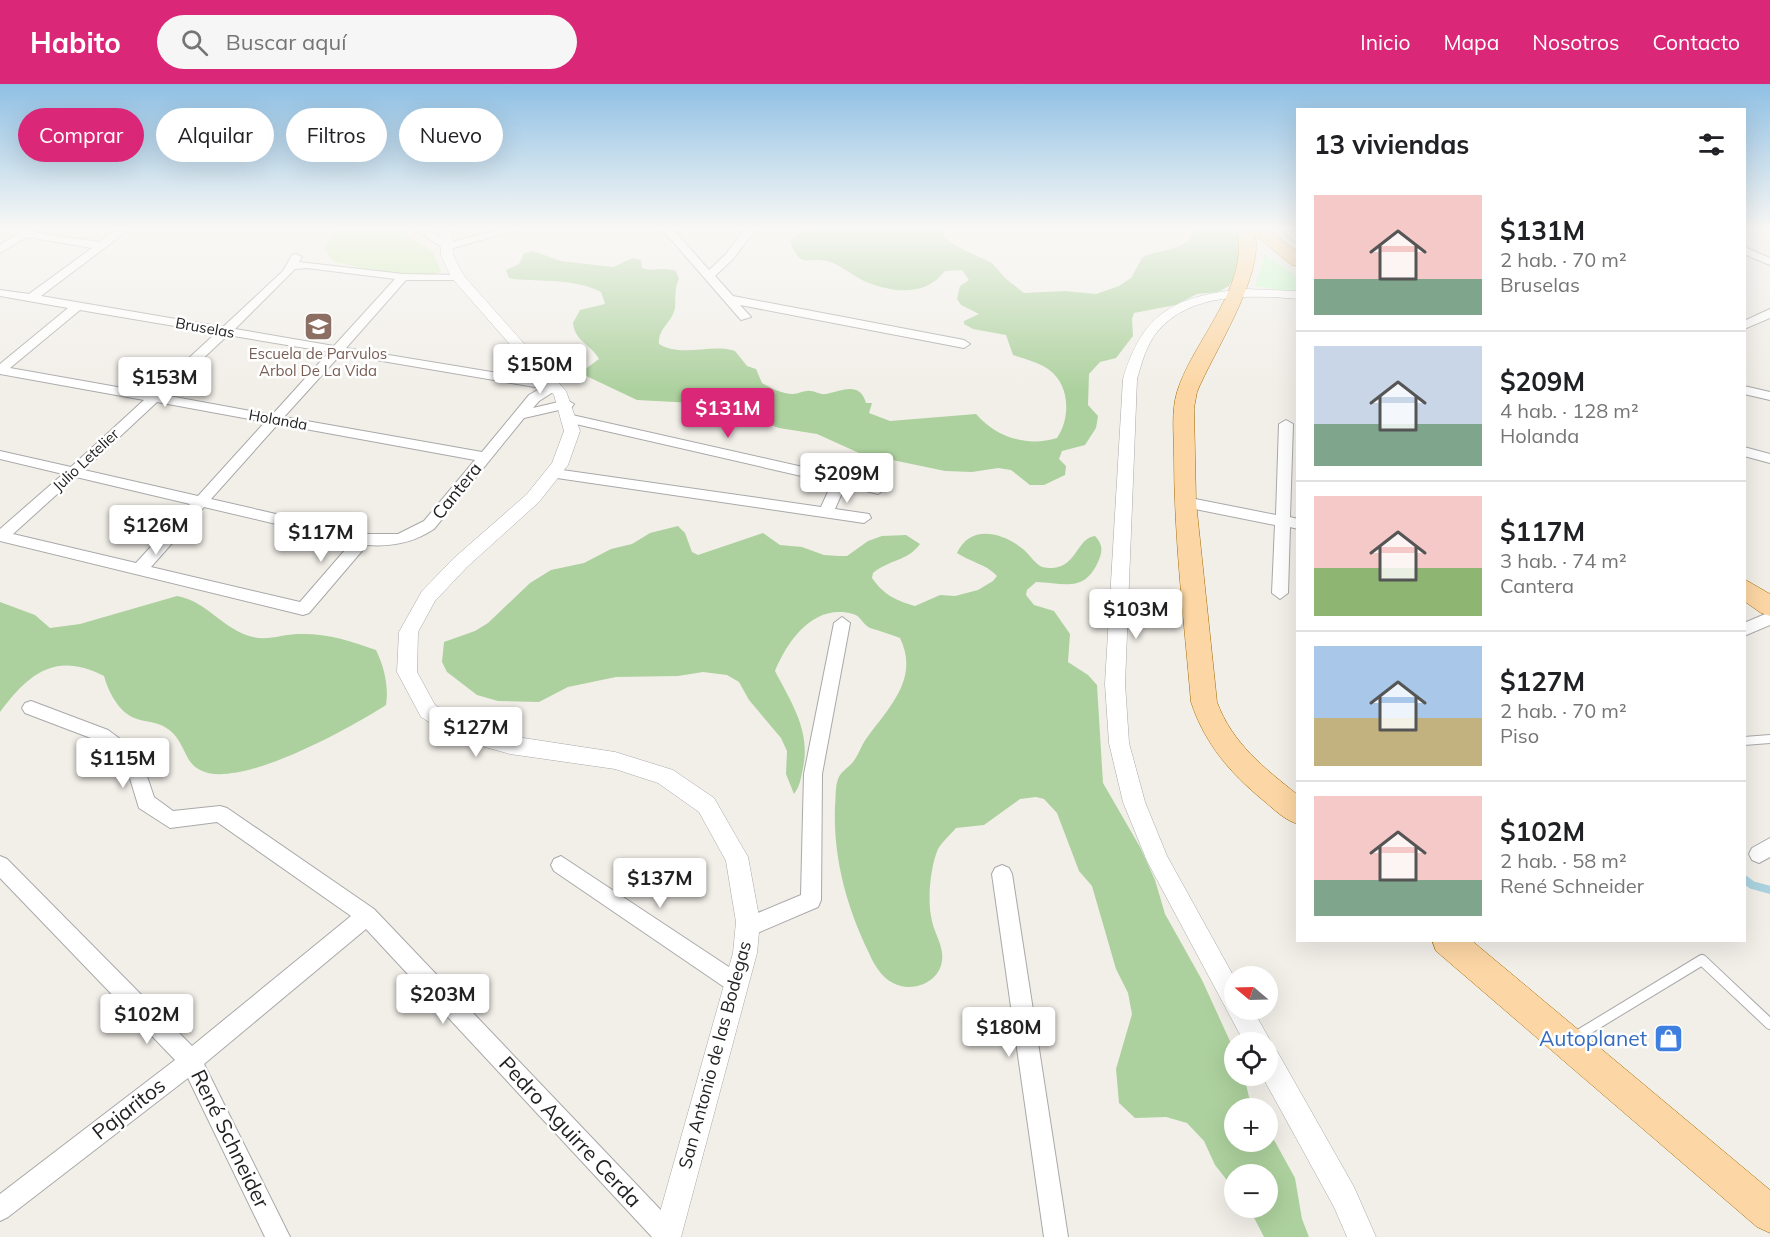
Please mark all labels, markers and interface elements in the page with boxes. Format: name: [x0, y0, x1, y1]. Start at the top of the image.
search box: [157, 15, 577, 69]
text: Habito: [30, 25, 121, 60]
icon: search: [178, 26, 211, 59]
text: Buscar aquí: [226, 28, 346, 56]
text: Inicio: [1360, 29, 1410, 55]
text: Mapa: [1443, 29, 1499, 55]
text: Nosotros: [1532, 29, 1619, 55]
text: Contacto: [1652, 29, 1740, 55]
chip: Comprar: [18, 108, 144, 162]
chip: Alquilar: [156, 108, 274, 162]
chip: Filtros: [286, 108, 387, 162]
chip: Nuevo: [399, 108, 503, 162]
text: 13 viviendas: [1314, 128, 1469, 161]
icon: filters: [1695, 128, 1728, 161]
text: $131M: [1500, 214, 1585, 247]
icon: home: [1362, 219, 1434, 291]
text: 2 hab. · 70 m²: [1500, 247, 1627, 272]
text: Bruselas: [1500, 272, 1580, 297]
school or university icon: Escuela de Parvulos Arbol De La Vida: [302, 311, 334, 343]
street label: Bruselas: [174, 313, 236, 342]
place label: Escuela de Parvulos Arbol De La Vida: [249, 344, 387, 380]
pin: $150M: [498, 344, 582, 395]
text: $150M: [507, 351, 573, 376]
pin: $153M: [123, 357, 207, 408]
text: $153M: [132, 364, 198, 389]
text: $209M: [1500, 365, 1585, 398]
icon: home: [1362, 370, 1434, 442]
pin: $131M: [686, 388, 770, 439]
text: $131M: [695, 395, 761, 420]
text: 4 hab. · 128 m²: [1500, 398, 1639, 423]
street label: Holanda: [247, 405, 309, 434]
text: Holanda: [1500, 423, 1579, 448]
street label: Julio Letelier: [49, 424, 123, 495]
pin: $209M: [805, 453, 889, 504]
street label: Cantera: [427, 458, 487, 524]
text: $209M: [814, 460, 880, 485]
pin: $126M: [114, 505, 198, 556]
text: $126M: [123, 512, 189, 537]
pin: $117M: [279, 512, 363, 563]
text: $117M: [1500, 515, 1585, 548]
text: $117M: [288, 519, 354, 544]
icon: home: [1362, 520, 1434, 592]
text: 3 hab. · 74 m²: [1500, 548, 1627, 573]
text: Cantera: [1500, 573, 1574, 598]
pin: $103M: [1094, 589, 1178, 640]
text: $103M: [1103, 596, 1169, 621]
text: $127M: [1500, 665, 1585, 698]
icon: home: [1362, 670, 1434, 742]
text: 2 hab. · 70 m²: [1500, 698, 1627, 723]
pin: $127M: [434, 707, 518, 758]
text: $127M: [443, 714, 509, 739]
text: Piso: [1500, 723, 1539, 748]
pin: $115M: [81, 738, 165, 789]
text: $115M: [90, 745, 156, 770]
text: $102M: [1500, 815, 1585, 848]
icon: home: [1362, 820, 1434, 892]
text: 2 hab. · 58 m²: [1500, 848, 1627, 873]
pin: $137M: [618, 858, 702, 909]
text: $137M: [627, 865, 693, 890]
text: René Schneider: [1500, 873, 1644, 898]
street label: San Antonio de las Bodegas: [673, 938, 756, 1171]
north arrow: [1224, 966, 1278, 1020]
map controls: [1224, 966, 1278, 1218]
pin: $203M: [401, 974, 485, 1025]
text: $203M: [410, 981, 476, 1006]
pin: $102M: [105, 994, 189, 1045]
text: $102M: [114, 1001, 180, 1026]
pin: $180M: [967, 1007, 1051, 1058]
text: $180M: [976, 1014, 1042, 1039]
shop icon: Autoplanet: [1652, 1023, 1684, 1055]
place label: Autoplanet: [1539, 1025, 1647, 1051]
button: locate: [1224, 1032, 1278, 1086]
street label: Pedro Aguirre Cerda: [494, 1050, 647, 1212]
street label: René Schneider: [186, 1065, 276, 1212]
street label: Pajaritos: [87, 1072, 170, 1145]
button: +: [1224, 1098, 1278, 1152]
button: −: [1224, 1164, 1278, 1218]

